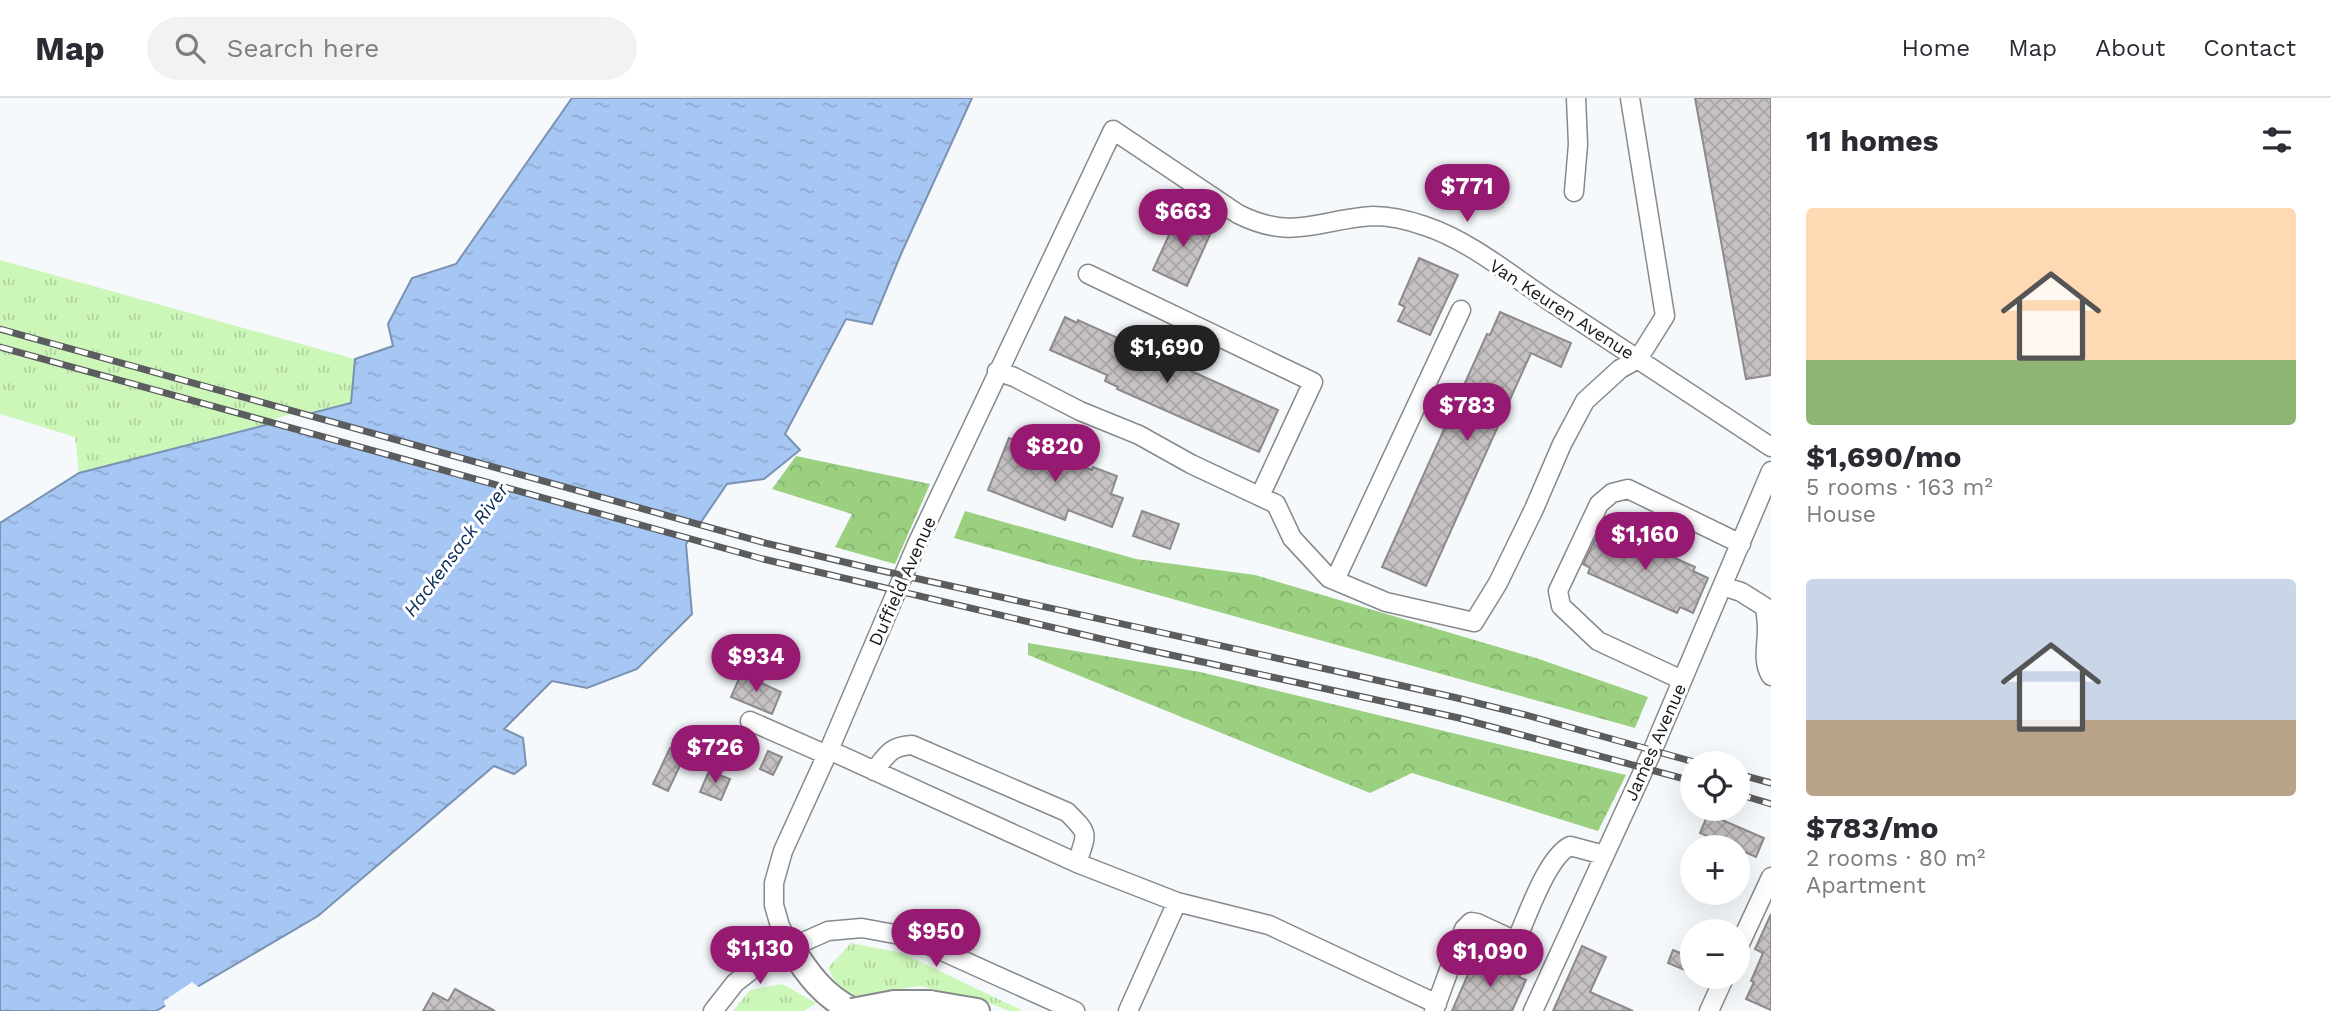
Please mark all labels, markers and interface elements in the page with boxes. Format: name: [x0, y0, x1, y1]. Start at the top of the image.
search box: [147, 17, 637, 80]
text: Map: [35, 29, 105, 68]
icon: search: [171, 29, 209, 67]
text: Search here: [227, 33, 379, 63]
text: Home: [1902, 34, 1970, 62]
text: Map: [2008, 34, 2057, 62]
text: About: [2095, 34, 2165, 62]
text: Contact: [2203, 34, 2296, 62]
icon: filters: [2258, 121, 2296, 159]
text: 11 homes: [1806, 123, 1939, 158]
pin: $771: [1426, 164, 1508, 224]
text: $771: [1441, 173, 1493, 200]
pin: $663: [1142, 190, 1224, 249]
text: $663: [1155, 198, 1211, 225]
icon: home: [1988, 253, 2114, 379]
street label: Van Keuren Avenue: [1486, 254, 1638, 364]
pin: $1,690: [1110, 326, 1224, 385]
text: $1,690: [1130, 334, 1204, 361]
pin: $783: [1426, 384, 1508, 443]
text: $783: [1439, 392, 1495, 419]
pin: $820: [1014, 424, 1096, 484]
text: $820: [1026, 433, 1084, 460]
text: $1,690/mo: [1806, 439, 1961, 474]
text: 5 rooms · 163 m²: [1806, 474, 1993, 501]
water label: Hackensack River: [399, 479, 514, 621]
text: House: [1806, 501, 1876, 528]
pin: $1,160: [1588, 512, 1702, 572]
street label: Duffield Avenue: [864, 513, 940, 649]
text: $1,160: [1611, 521, 1679, 548]
icon: home: [1988, 624, 2114, 750]
pin: $934: [715, 634, 797, 694]
text: $934: [727, 643, 785, 670]
street label: James Avenue: [1620, 680, 1690, 804]
pin: $726: [674, 726, 756, 785]
text: $726: [687, 734, 743, 761]
map controls: [1680, 751, 1750, 989]
button: locate: [1680, 751, 1750, 821]
text: $783/mo: [1806, 810, 1938, 845]
button: +: [1680, 835, 1750, 905]
text: 2 rooms · 80 m²: [1806, 845, 1985, 872]
text: Apartment: [1806, 872, 1926, 899]
pin: $950: [895, 910, 977, 969]
text: $950: [908, 918, 965, 945]
button: −: [1680, 919, 1750, 989]
pin: $1,130: [703, 926, 817, 986]
pin: $1,090: [1433, 930, 1547, 989]
text: $1,130: [726, 935, 794, 962]
text: $1,090: [1453, 938, 1527, 965]

